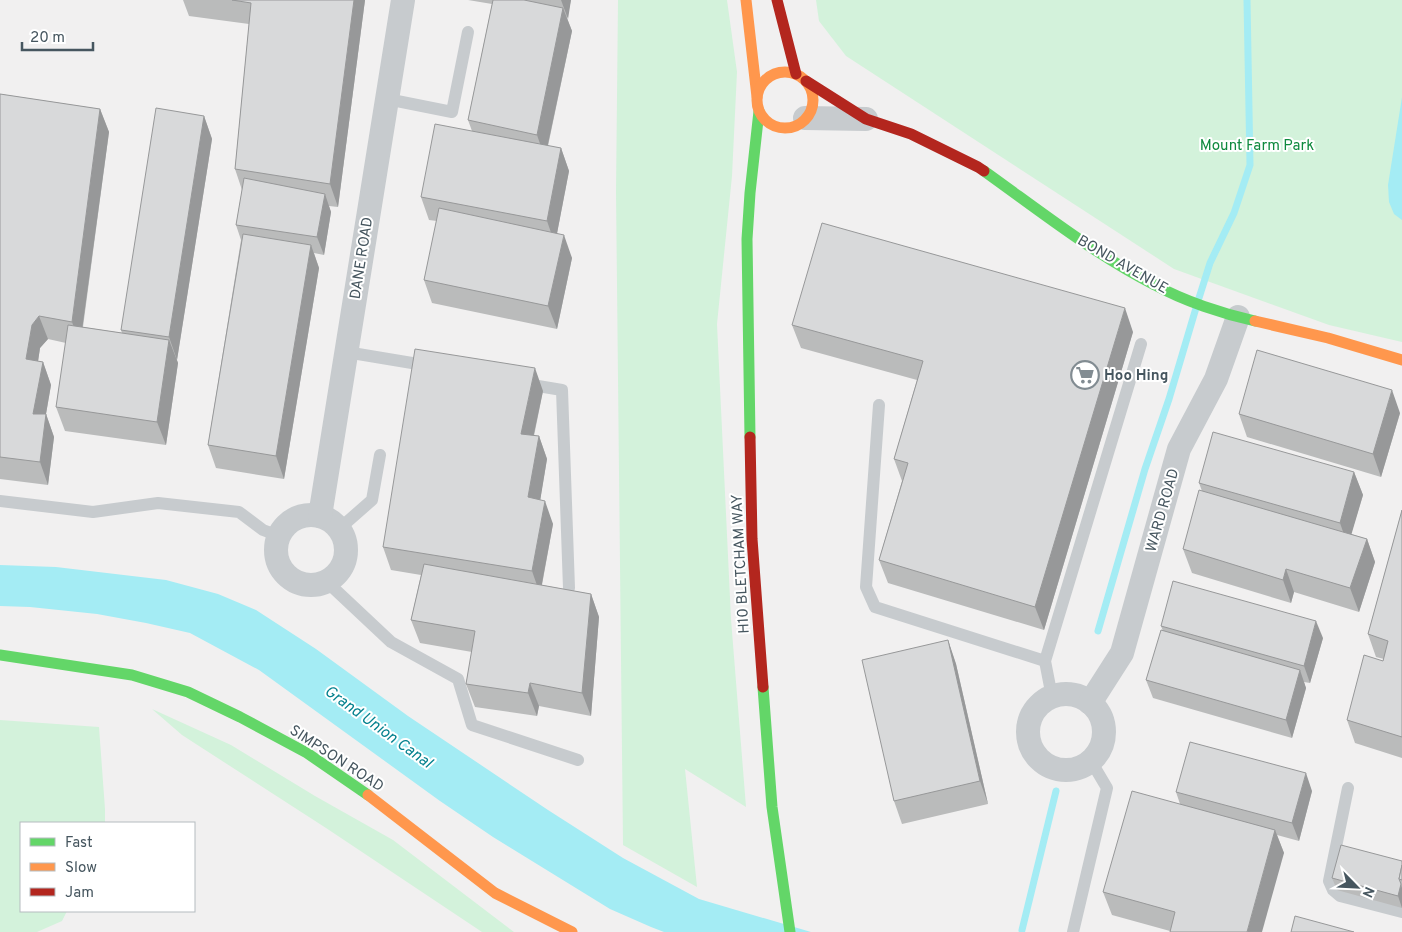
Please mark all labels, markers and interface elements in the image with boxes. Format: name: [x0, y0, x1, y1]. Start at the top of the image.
scale bar: [22, 20, 94, 52]
text: 20 m: [30, 29, 65, 48]
park label: Mount Farm Park: [1200, 137, 1314, 156]
street label: DANE ROAD: [347, 216, 378, 301]
street label: BOND AVENUE: [1074, 232, 1171, 299]
supermarket icon: Hoo Hing: [1070, 360, 1100, 390]
place label: Hoo Hing: [1104, 367, 1168, 386]
street label: WARD ROAD: [1142, 467, 1184, 554]
street label: H10 BLETCHAM WAY: [728, 493, 755, 634]
water label: Grand Union Canal: [320, 682, 437, 774]
street label: SIMPSON ROAD: [285, 722, 387, 797]
legend: [20, 822, 195, 912]
text: Fast: [65, 834, 93, 853]
text: Slow: [65, 859, 97, 878]
north arrow: [1332, 862, 1382, 912]
text: Jam: [65, 884, 94, 903]
text: N: [1358, 884, 1377, 900]

